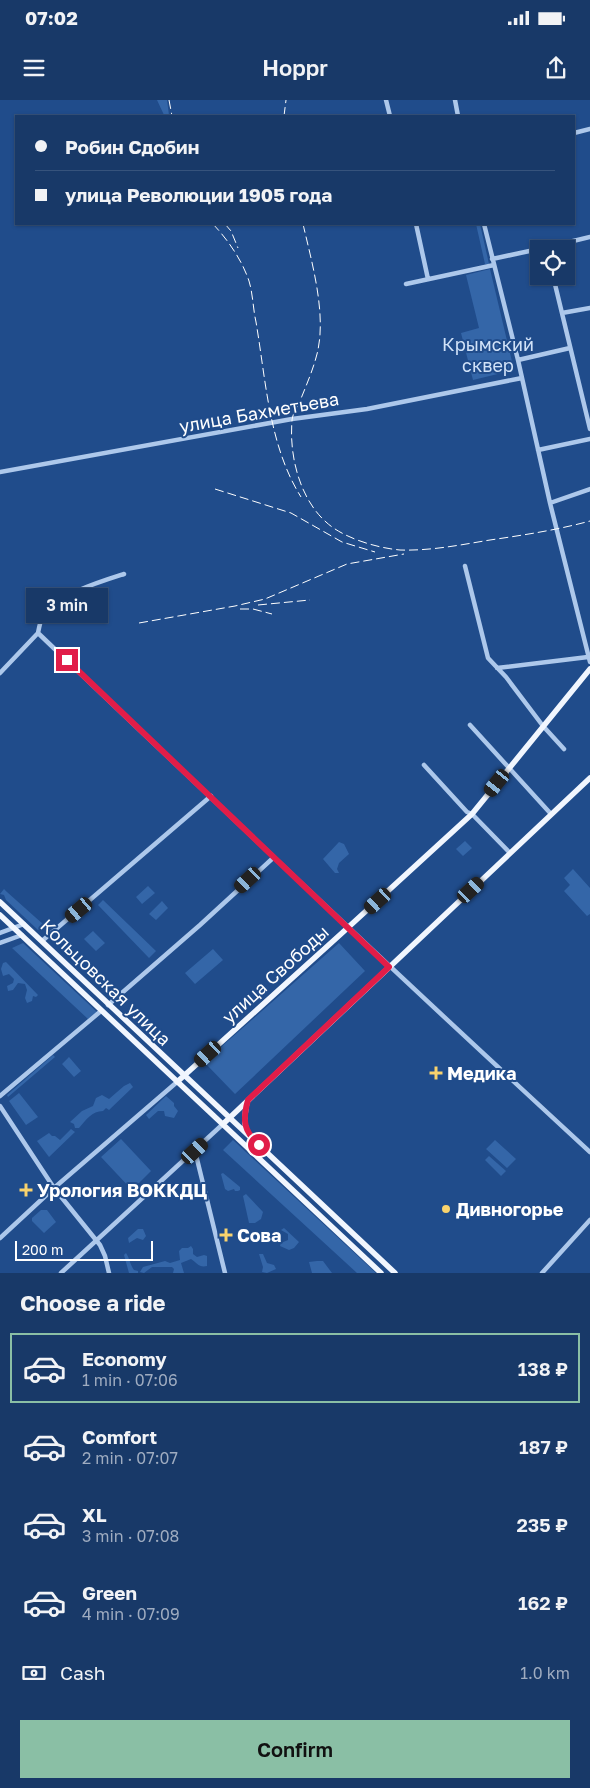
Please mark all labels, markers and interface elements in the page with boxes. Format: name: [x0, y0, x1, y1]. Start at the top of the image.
text: 07:02: [25, 6, 78, 29]
icon: menu: [20, 54, 48, 82]
text: Hoppr: [262, 54, 328, 81]
icon: share: [542, 54, 570, 82]
text: Робин Сдобин: [65, 135, 199, 158]
text: улица Революции 1905 года: [65, 183, 332, 206]
map controls: [530, 240, 575, 285]
button: locate: [530, 240, 575, 285]
park label: Крымский сквер: [442, 333, 534, 376]
street label: улица Бахметьева: [177, 387, 341, 437]
callout: 3 min: [26, 588, 108, 622]
text: 3 min: [46, 595, 88, 615]
route end: [56, 649, 78, 671]
car: [481, 767, 512, 799]
car: [231, 864, 264, 896]
car: [454, 874, 487, 906]
car: [361, 885, 394, 917]
car: [62, 895, 95, 925]
street label: Кольцовская улица: [36, 914, 176, 1050]
street label: улица Свободы: [217, 920, 333, 1028]
car: [191, 1038, 224, 1070]
place label: Медика: [447, 1062, 516, 1084]
marker: Медика: [429, 1066, 443, 1080]
route start: [248, 1134, 270, 1156]
car: [178, 1135, 211, 1167]
place label: Урология ВОККДЦ: [37, 1179, 207, 1201]
marker: Урология ВОККДЦ: [19, 1183, 33, 1197]
place label: Дивногорье: [456, 1198, 564, 1220]
marker: Дивногорье: [440, 1203, 452, 1215]
place label: Сова: [237, 1224, 281, 1246]
marker: Сова: [219, 1228, 233, 1242]
scale bar: [15, 1238, 152, 1261]
text: 200 m: [22, 1241, 63, 1258]
text: Choose a ride: [20, 1289, 166, 1316]
icon: car: [22, 1346, 67, 1391]
text: Economy: [82, 1347, 167, 1370]
text: 138 ₽: [518, 1357, 568, 1380]
text: 1 min · 07:06: [82, 1370, 178, 1390]
icon: car: [22, 1424, 67, 1469]
text: Comfort: [82, 1425, 157, 1448]
text: 187 ₽: [519, 1435, 568, 1458]
text: 2 min · 07:07: [82, 1448, 178, 1468]
icon: car: [22, 1502, 67, 1547]
text: XL: [82, 1503, 107, 1526]
text: 235 ₽: [516, 1513, 568, 1536]
text: 3 min · 07:08: [82, 1526, 179, 1546]
icon: car: [22, 1580, 67, 1625]
text: Green: [82, 1581, 137, 1604]
text: 162 ₽: [518, 1591, 568, 1614]
text: 4 min · 07:09: [82, 1604, 180, 1624]
icon: cash: [20, 1659, 48, 1687]
text: Cash: [60, 1661, 105, 1684]
text: 1.0 km: [520, 1663, 570, 1683]
button: Confirm: [20, 1720, 570, 1778]

